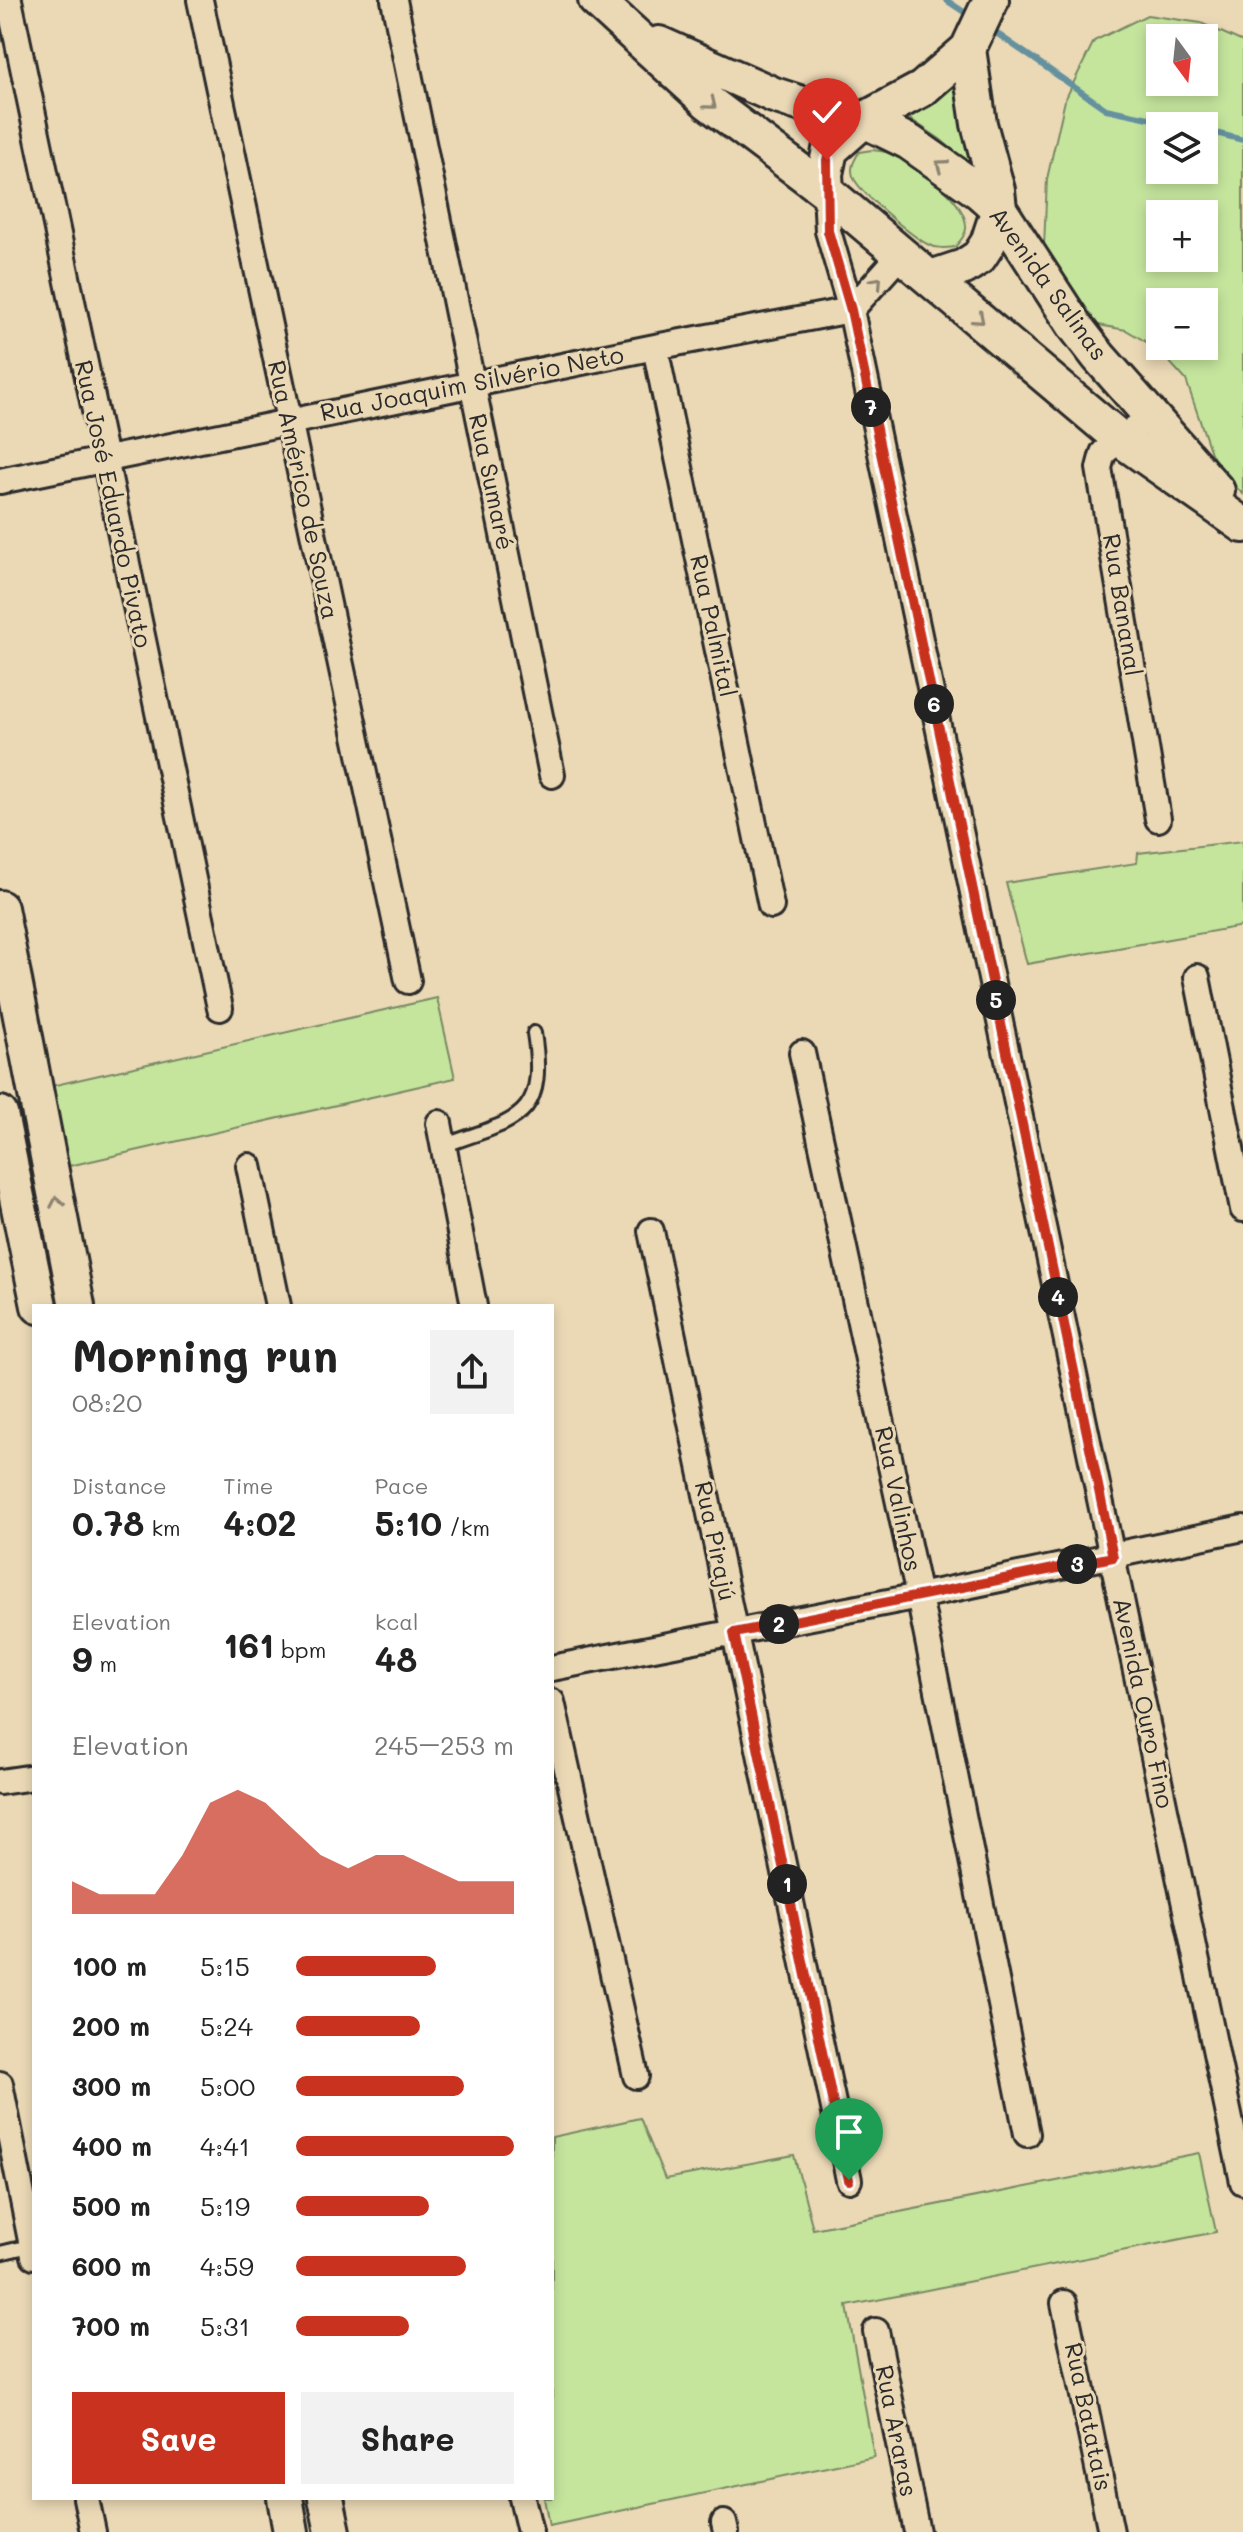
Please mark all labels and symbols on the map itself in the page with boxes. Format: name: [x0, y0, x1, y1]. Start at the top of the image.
north arrow: [1146, 24, 1218, 96]
pin: [793, 78, 861, 160]
one-way arrow: [701, 94, 716, 109]
one-way arrow: [936, 160, 950, 175]
street label: Avenida Salinas: [983, 200, 1115, 366]
one-way arrow: [867, 276, 881, 291]
one-way arrow: [970, 309, 985, 324]
street label: Rua Joaquim Silvério Neto: [317, 338, 626, 427]
street label: Rua José Eduardo Pivato: [69, 357, 160, 650]
street label: Rua Américo de Souza: [262, 357, 347, 622]
pin: 7: [851, 387, 891, 427]
street label: Rua Sumaré: [463, 411, 522, 553]
street label: Rua Bananal: [1097, 531, 1150, 678]
street label: Rua Palmital: [684, 552, 745, 700]
pin: 6: [914, 684, 954, 724]
pin: 5: [976, 980, 1016, 1020]
one-way arrow: [49, 1195, 66, 1209]
pin: 4: [1038, 1277, 1078, 1317]
street label: Rua Valinhos: [869, 1423, 930, 1574]
street label: Rua Pirajú: [689, 1478, 744, 1603]
pin: 3: [1057, 1544, 1097, 1584]
street label: Avenida Ouro Fino: [1107, 1594, 1182, 1811]
pin: 2: [759, 1604, 799, 1644]
pin: 1: [767, 1864, 807, 1904]
pin: [815, 2098, 883, 2180]
street label: Rua Batatais: [1059, 2340, 1120, 2494]
street label: Rua Araras: [870, 2362, 925, 2499]

